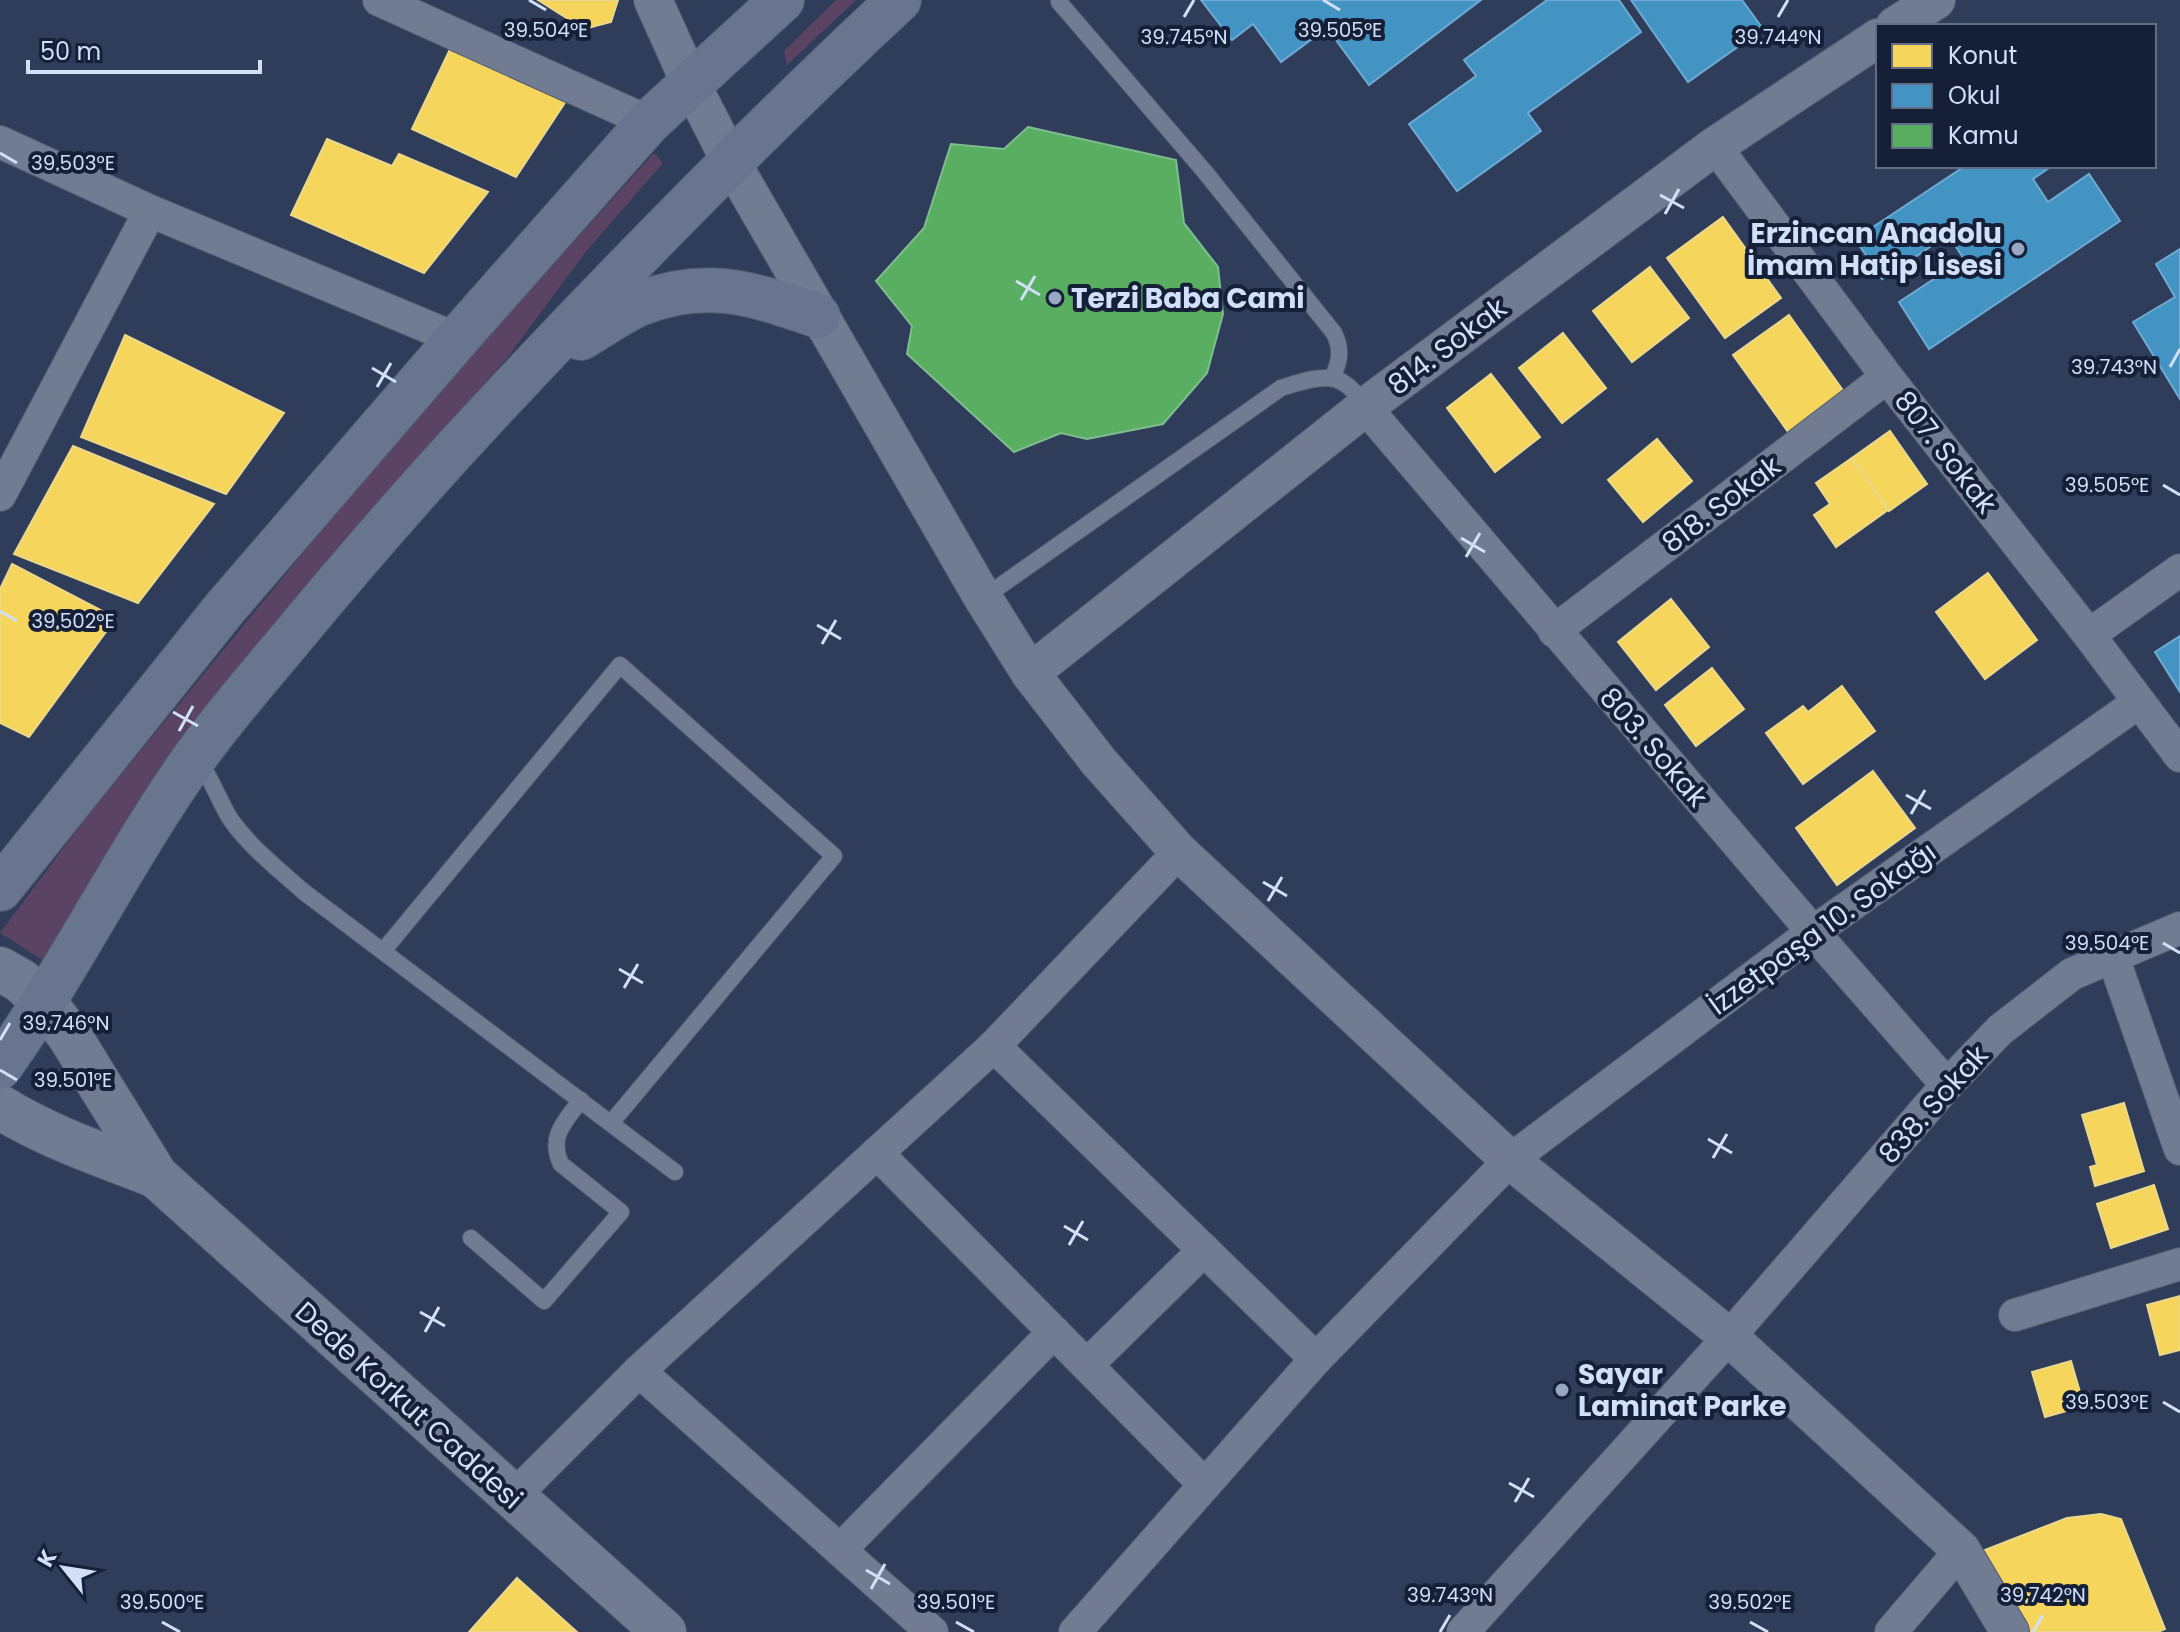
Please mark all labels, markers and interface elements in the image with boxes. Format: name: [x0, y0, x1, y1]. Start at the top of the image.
text: 39.504°E: [504, 16, 588, 44]
text: 39.505°E: [1298, 16, 1382, 44]
text: 39.745°N: [1141, 23, 1227, 51]
text: 39.744°N: [1735, 23, 1821, 51]
scale bar: [28, 24, 260, 74]
legend: [1876, 24, 2156, 168]
text: 50 m: [40, 35, 101, 68]
text: Konut: [1948, 39, 2017, 72]
text: Okul: [1948, 79, 2001, 112]
text: Kamu: [1948, 119, 2019, 152]
text: 39.503°E: [31, 149, 115, 177]
place label: Erzincan Anadolu İmam Hatip Lisesi: [1747, 214, 2002, 285]
marker: Erzincan Anadolu İmam Hatip Lisesi: [2009, 240, 2027, 258]
place label: Terzi Baba Cami: [1071, 279, 1305, 318]
street label: 814. Sokak: [1380, 288, 1515, 404]
marker: Terzi Baba Cami: [1046, 289, 1064, 307]
text: 39.743°N: [2071, 353, 2157, 381]
street label: 807. Sokak: [1885, 383, 2006, 522]
street label: 818. Sokak: [1654, 446, 1789, 562]
text: 39.505°E: [2065, 471, 2149, 499]
text: 39.502°E: [31, 607, 115, 635]
street label: 803. Sokak: [1591, 679, 1717, 816]
street label: İzzetpaşa 10. Sokağı: [1701, 833, 1944, 1024]
text: 39.504°E: [2065, 929, 2149, 957]
text: 39.746°N: [22, 1009, 110, 1037]
street label: 838. Sokak: [1870, 1036, 1998, 1172]
text: 39.501°E: [34, 1066, 112, 1094]
street label: Dede Korkut Caddesi: [287, 1293, 531, 1518]
place label: Sayar Laminat Parke: [1578, 1355, 1787, 1426]
marker: Sayar Laminat Parke: [1553, 1381, 1571, 1399]
text: 39.503°E: [2065, 1388, 2149, 1416]
north arrow: [24, 1528, 104, 1608]
text: K: [30, 1544, 64, 1573]
text: 39.743°N: [1407, 1581, 1493, 1609]
text: 39.742°N: [2000, 1581, 2086, 1609]
text: 39.500°E: [120, 1588, 204, 1616]
text: 39.501°E: [917, 1588, 995, 1616]
text: 39.502°E: [1708, 1588, 1792, 1616]

